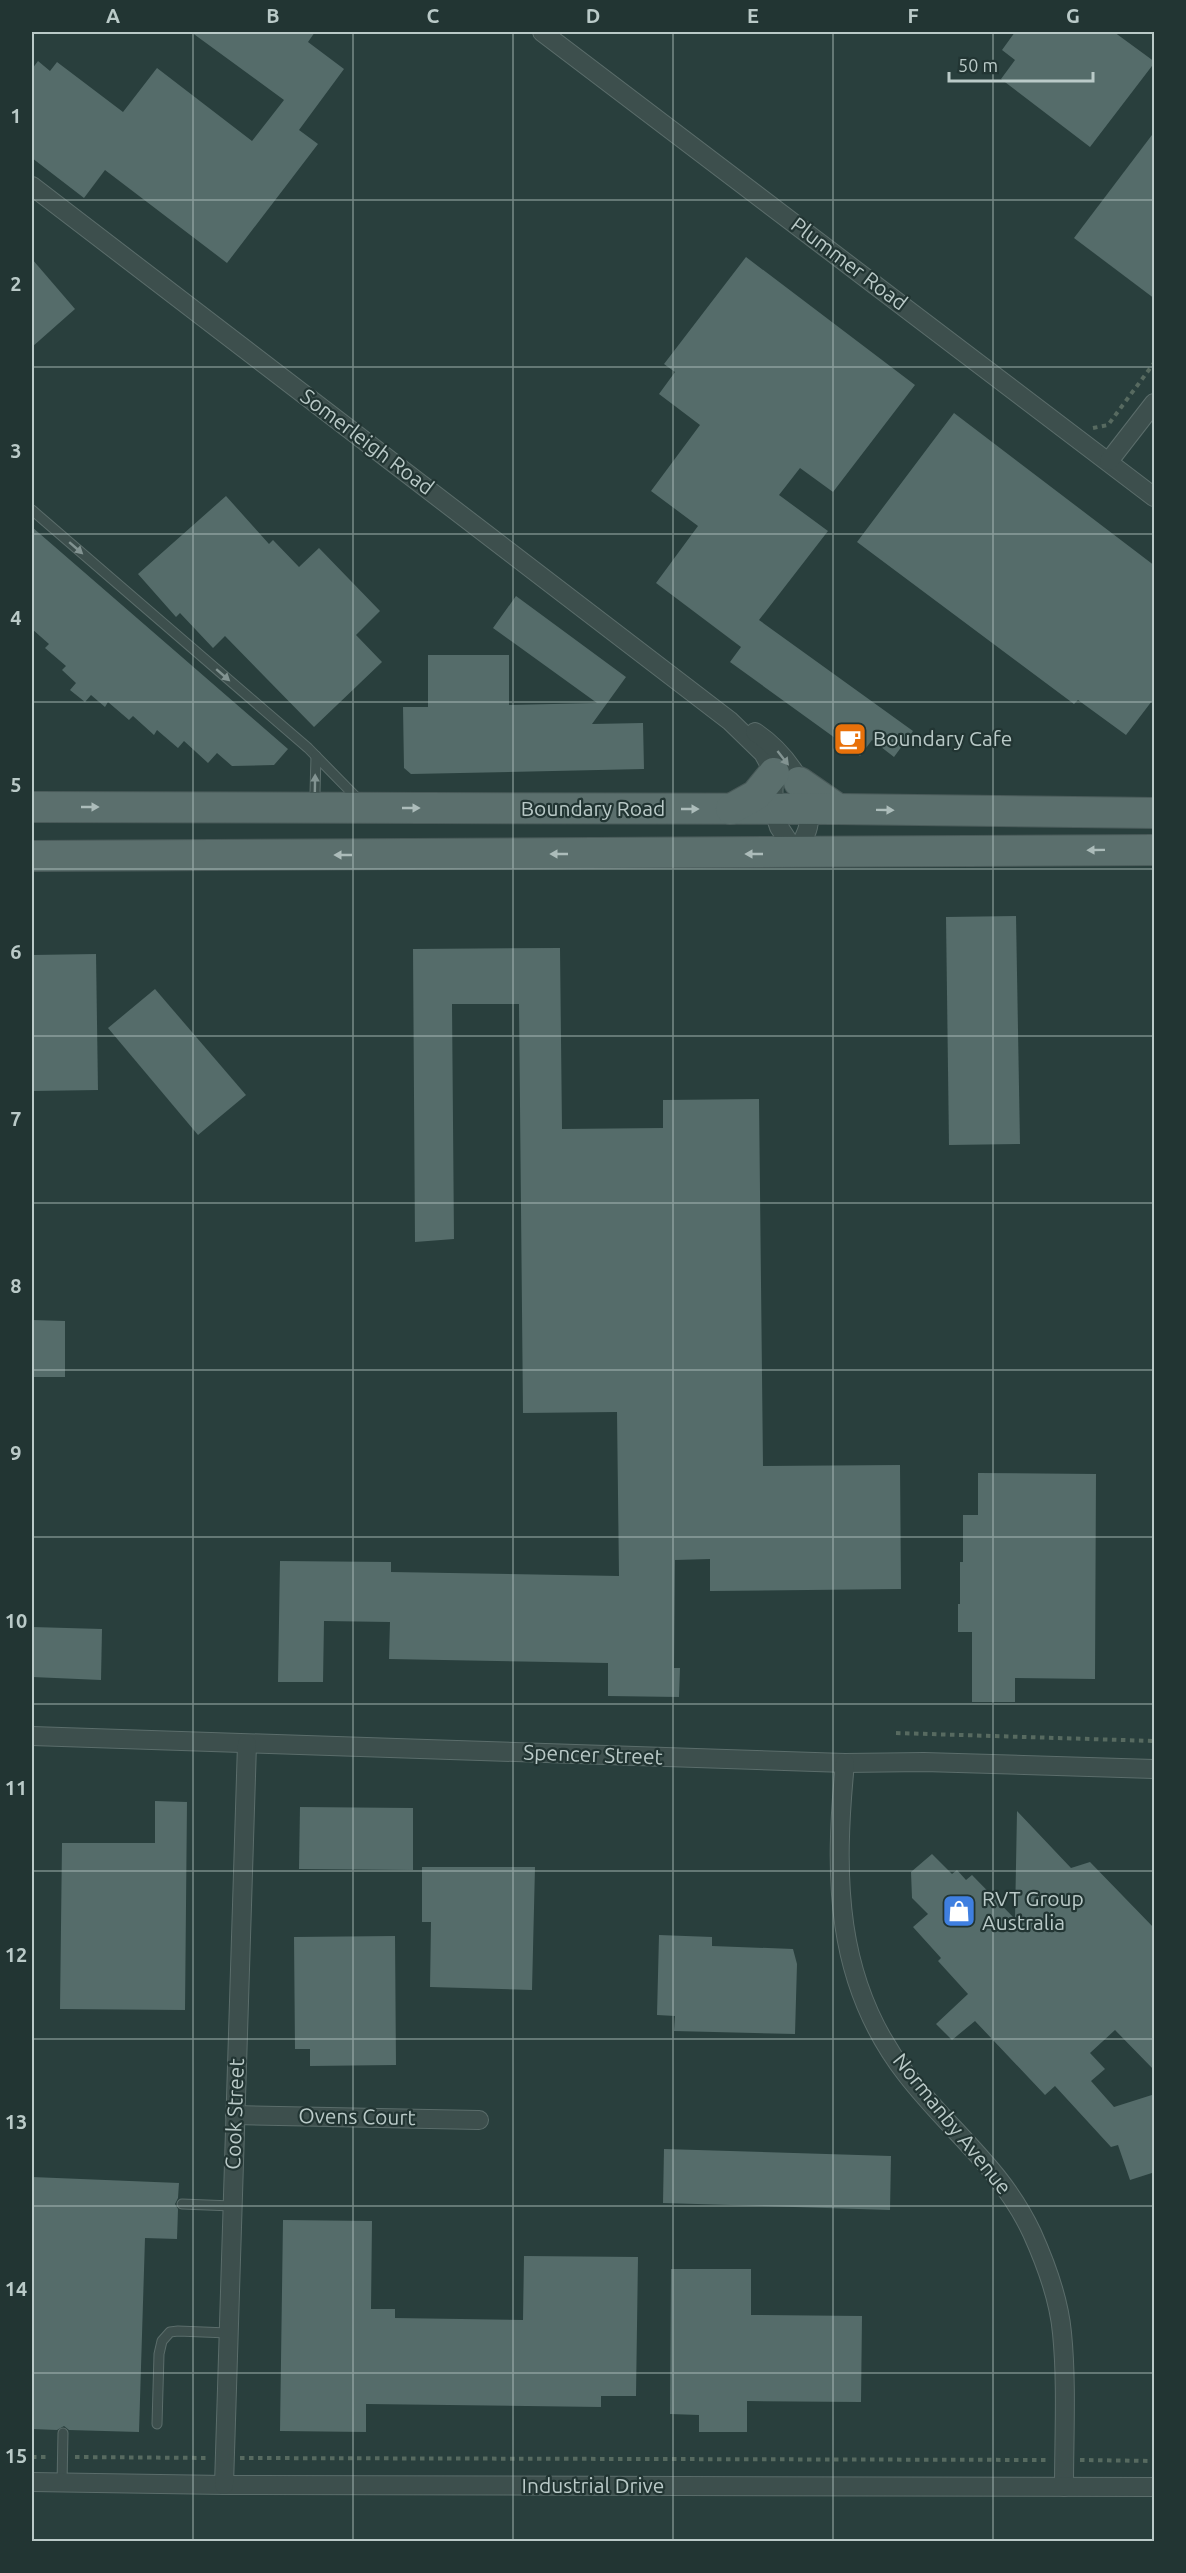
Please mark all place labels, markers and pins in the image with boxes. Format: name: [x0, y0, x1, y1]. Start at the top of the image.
cafe icon: Boundary Cafe: [832, 721, 868, 757]
place label: Boundary Cafe: [873, 726, 1012, 750]
place label: RVT Group Australia: [982, 1886, 1084, 1934]
shop icon: RVT Group Australia: [941, 1893, 977, 1929]

